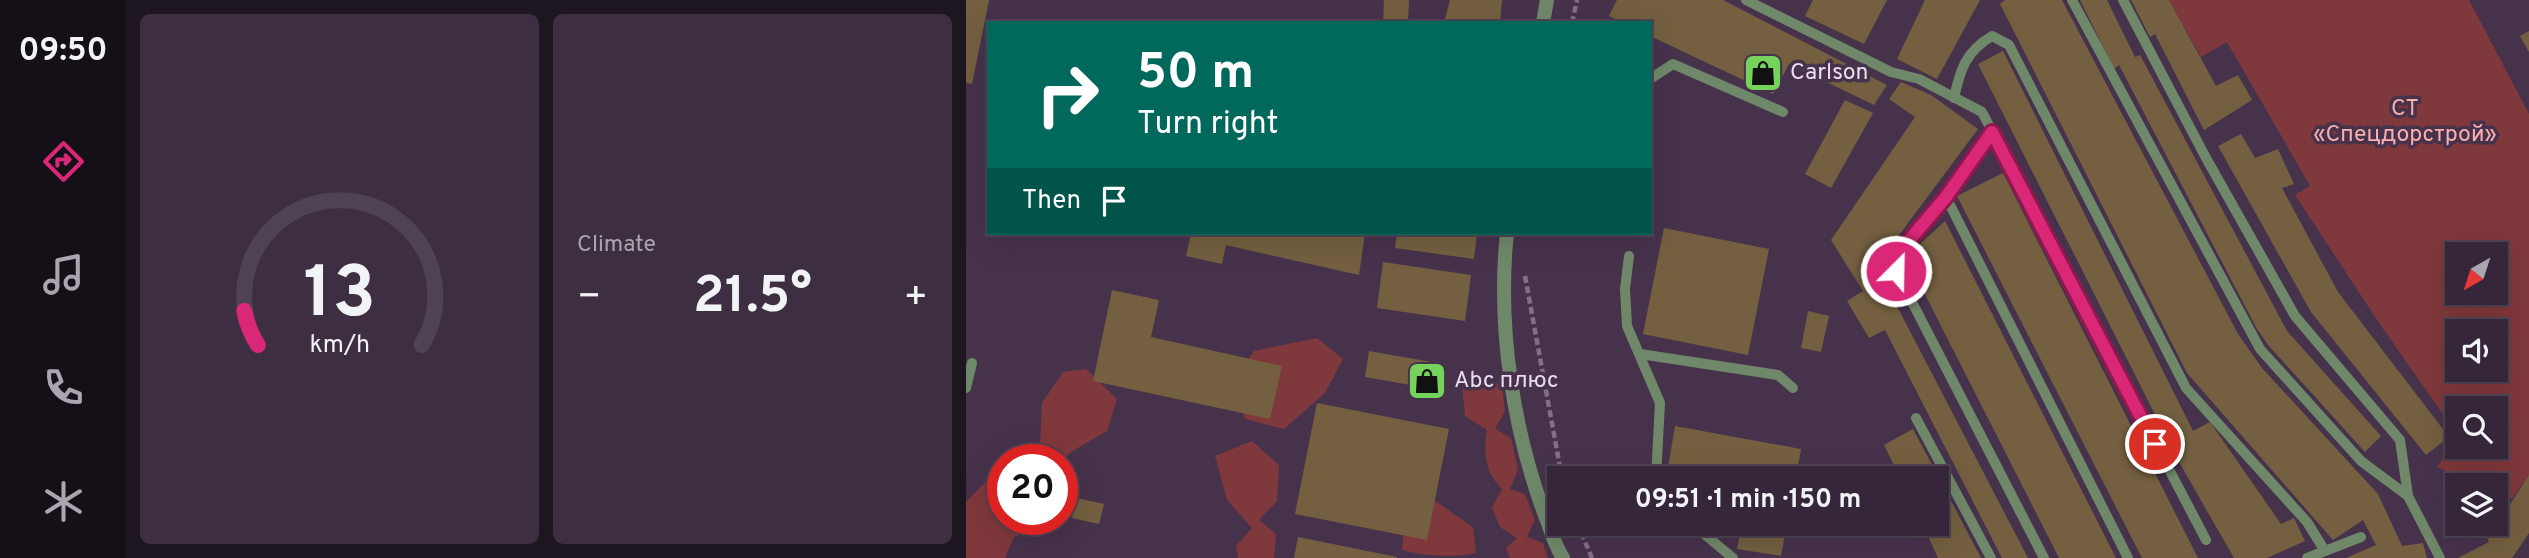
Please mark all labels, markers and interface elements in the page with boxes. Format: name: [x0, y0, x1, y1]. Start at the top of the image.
text: 09:50: [18, 32, 108, 72]
text: 50 m: [1137, 44, 1254, 106]
icon: right: [1022, 49, 1113, 140]
shop icon: Carlson: [1742, 52, 1784, 94]
place label: Carlson: [1790, 59, 1868, 88]
park label: СТ «Спецдорстрой»: [2313, 95, 2497, 150]
text: Turn right: [1137, 105, 1279, 145]
icon: directions: [39, 137, 88, 186]
icon: arrive: [1095, 182, 1133, 220]
text: Then: [1022, 185, 1081, 218]
text: Climate: [577, 231, 656, 260]
position arrow: [1859, 234, 1933, 308]
north arrow: [2445, 242, 2508, 304]
map controls: [2445, 242, 2508, 536]
icon: music: [39, 250, 88, 299]
text: 13: [303, 251, 376, 343]
text: 21.5°: [693, 265, 812, 331]
text: −: [577, 274, 602, 323]
text: +: [903, 274, 928, 323]
button: sound: [2445, 319, 2508, 382]
text: km/h: [309, 330, 370, 362]
shop icon: Аbc плюс: [1406, 360, 1448, 402]
icon: phone: [39, 363, 88, 412]
place label: Аbc плюс: [1454, 367, 1558, 396]
button: search: [2445, 396, 2508, 459]
pin: [2125, 414, 2185, 474]
icon: arrive: [2136, 425, 2174, 463]
speed limit sign: 20: [987, 444, 1078, 535]
button: layers: [2445, 473, 2508, 536]
icon: climate: [39, 477, 88, 526]
text: 09:51 · 1 min · 150 m: [1635, 484, 1861, 517]

